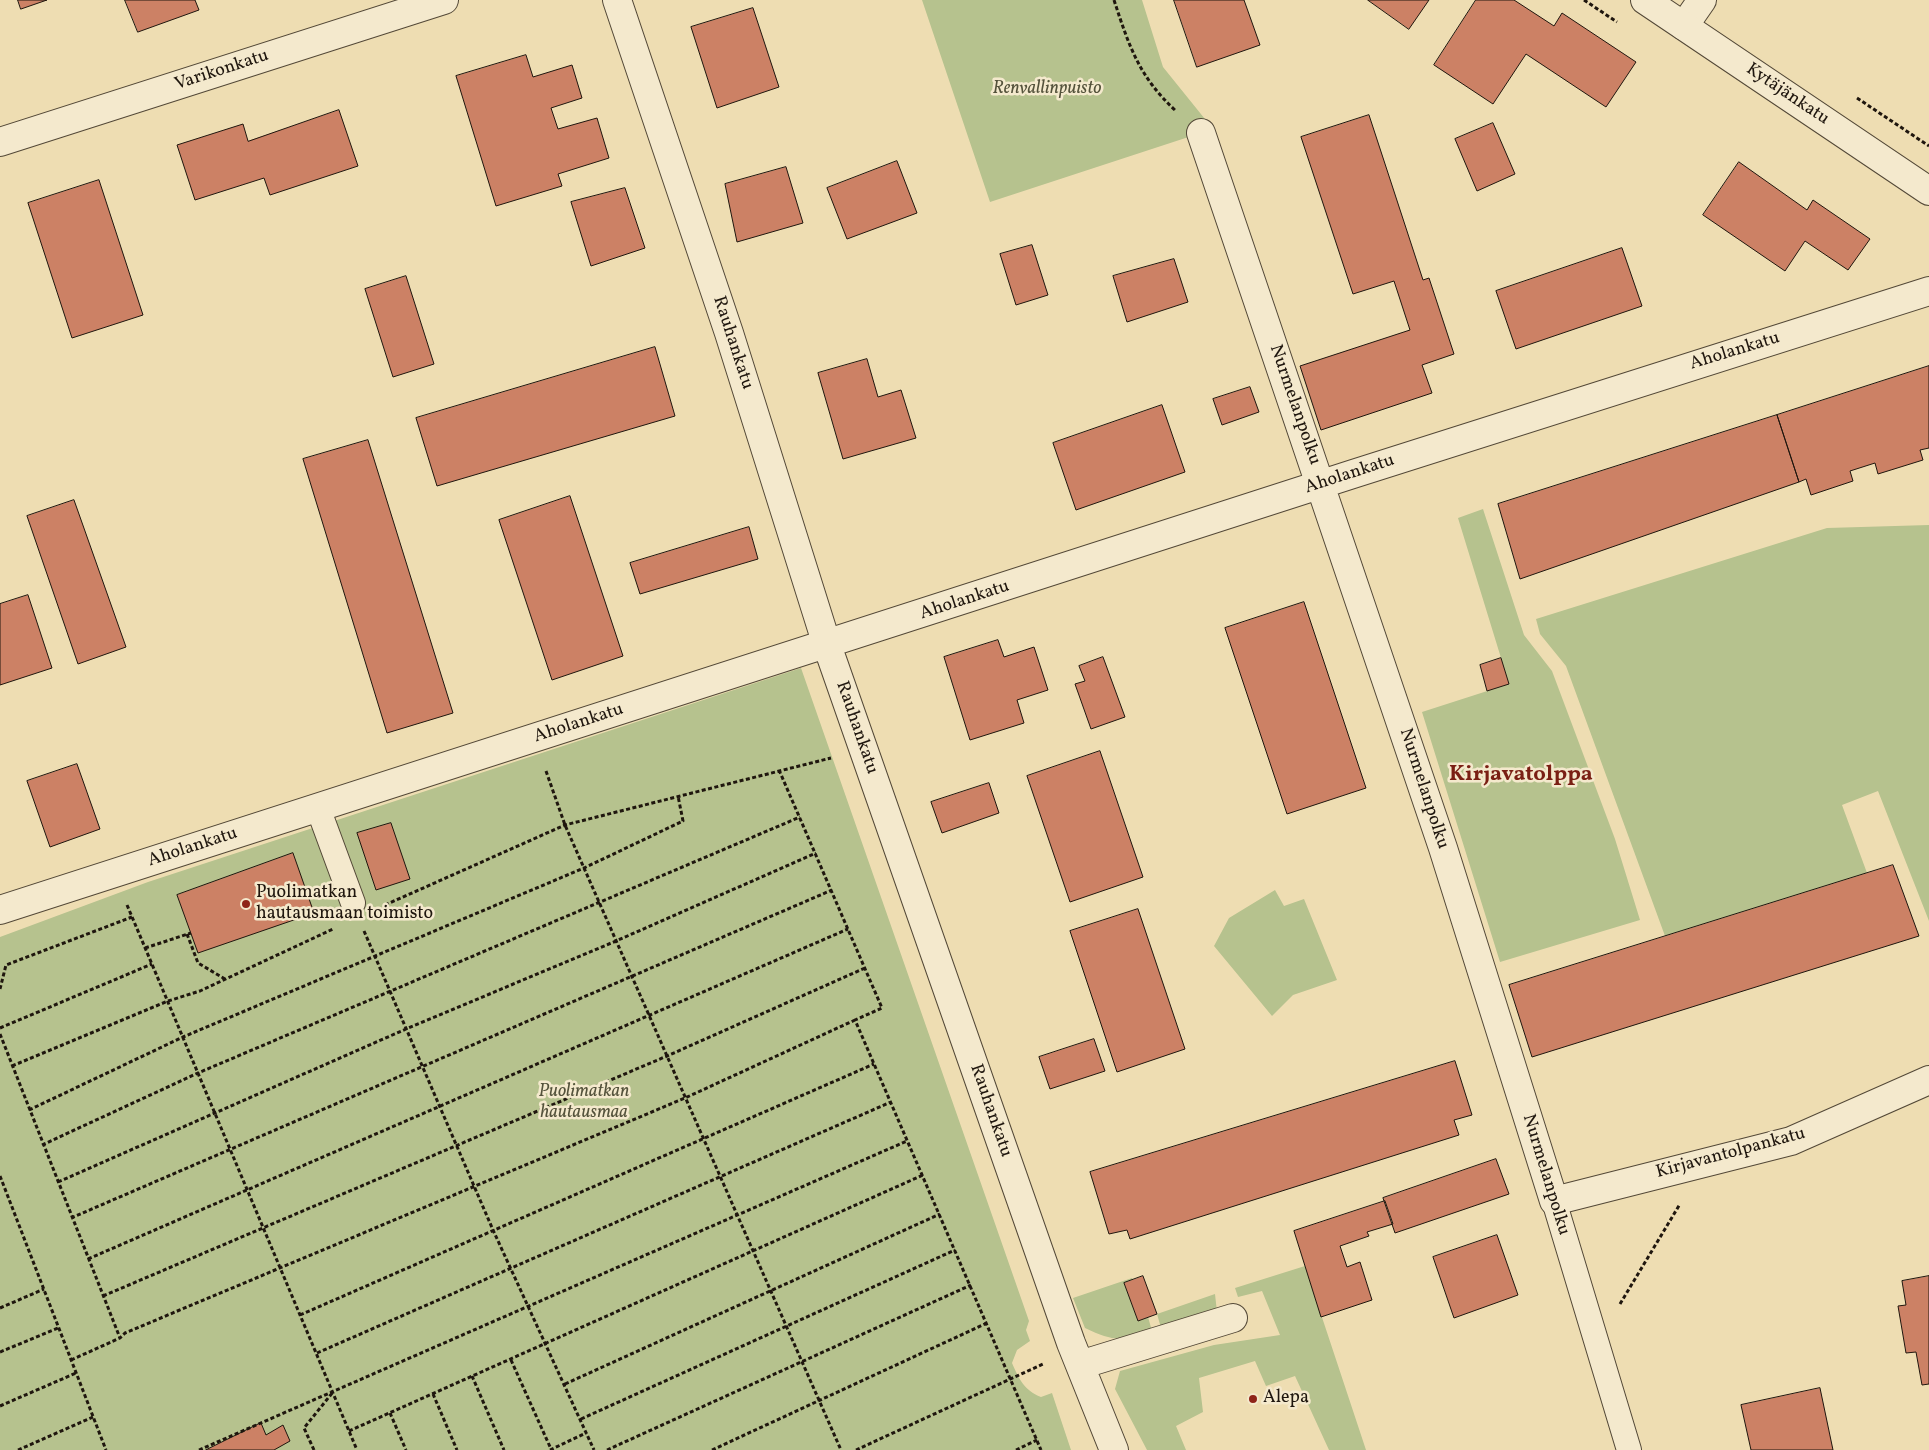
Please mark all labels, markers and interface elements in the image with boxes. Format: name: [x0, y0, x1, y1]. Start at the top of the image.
street label: Varikonkatu: [172, 46, 272, 96]
street label: Kytäjänkatu: [1741, 59, 1833, 131]
park label: Renvallinpuisto: [993, 79, 1101, 101]
street label: Rauhankatu: [707, 294, 757, 392]
street label: Aholankatu: [1687, 328, 1783, 376]
street label: Nurmelanpolku: [1263, 342, 1325, 468]
street label: Aholankatu: [1303, 450, 1397, 500]
street label: Aholankatu: [918, 576, 1012, 626]
street label: Rauhankatu: [830, 679, 882, 777]
street label: Aholankatu: [532, 699, 626, 749]
street label: Nurmelanpolku: [1393, 726, 1453, 852]
district label: Kirjavatolppa: [1449, 763, 1593, 789]
street label: Aholankatu: [146, 823, 240, 873]
place label: Puolimatkan hautausmaan toimisto: [256, 883, 433, 926]
marker: Puolimatkan hautausmaan toimisto: [240, 898, 252, 910]
street label: Rauhankatu: [964, 1062, 1016, 1160]
park label: Puolimatkan hautausmaa: [539, 1082, 629, 1124]
street label: Nurmelanpolku: [1516, 1112, 1574, 1238]
street label: Kirjavantolpankatu: [1654, 1124, 1808, 1184]
place label: Alepa: [1263, 1388, 1309, 1410]
marker: Alepa: [1247, 1393, 1259, 1405]

